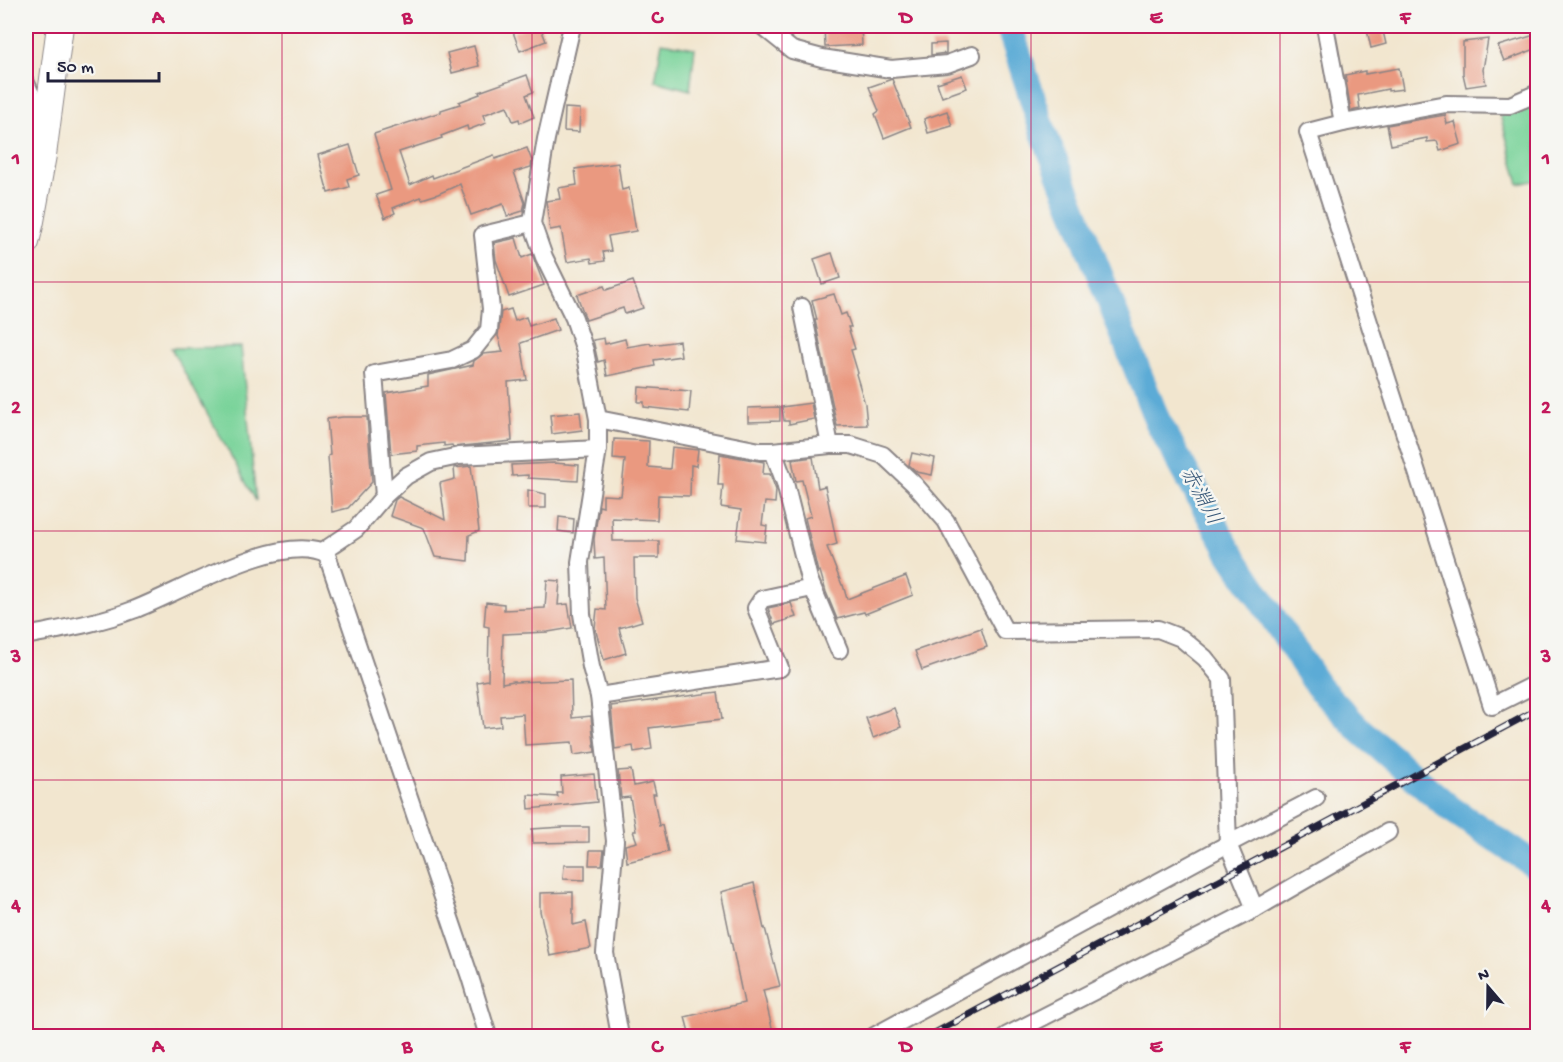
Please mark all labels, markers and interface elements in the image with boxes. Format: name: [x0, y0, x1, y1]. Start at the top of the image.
text: A: [151, 8, 166, 31]
text: B: [401, 8, 413, 31]
text: C: [651, 8, 665, 31]
text: D: [897, 8, 913, 31]
text: E: [1150, 8, 1164, 31]
text: F: [1399, 8, 1412, 31]
scale bar: [48, 45, 159, 83]
text: 50 m: [57, 58, 94, 79]
text: 1: [11, 149, 20, 172]
text: 1: [1541, 149, 1550, 172]
text: 2: [11, 398, 21, 421]
text: 2: [1541, 398, 1551, 421]
water label: 赤淵川: [1173, 463, 1226, 531]
text: 3: [10, 647, 21, 670]
text: 3: [1540, 647, 1551, 670]
text: 4: [10, 896, 21, 919]
text: 4: [1540, 896, 1551, 919]
north arrow: [1458, 957, 1518, 1017]
text: N: [1476, 965, 1493, 987]
text: A: [151, 1037, 166, 1060]
text: B: [401, 1037, 413, 1060]
text: C: [651, 1037, 665, 1060]
text: D: [897, 1037, 913, 1060]
text: E: [1150, 1037, 1164, 1060]
text: F: [1399, 1037, 1412, 1060]

